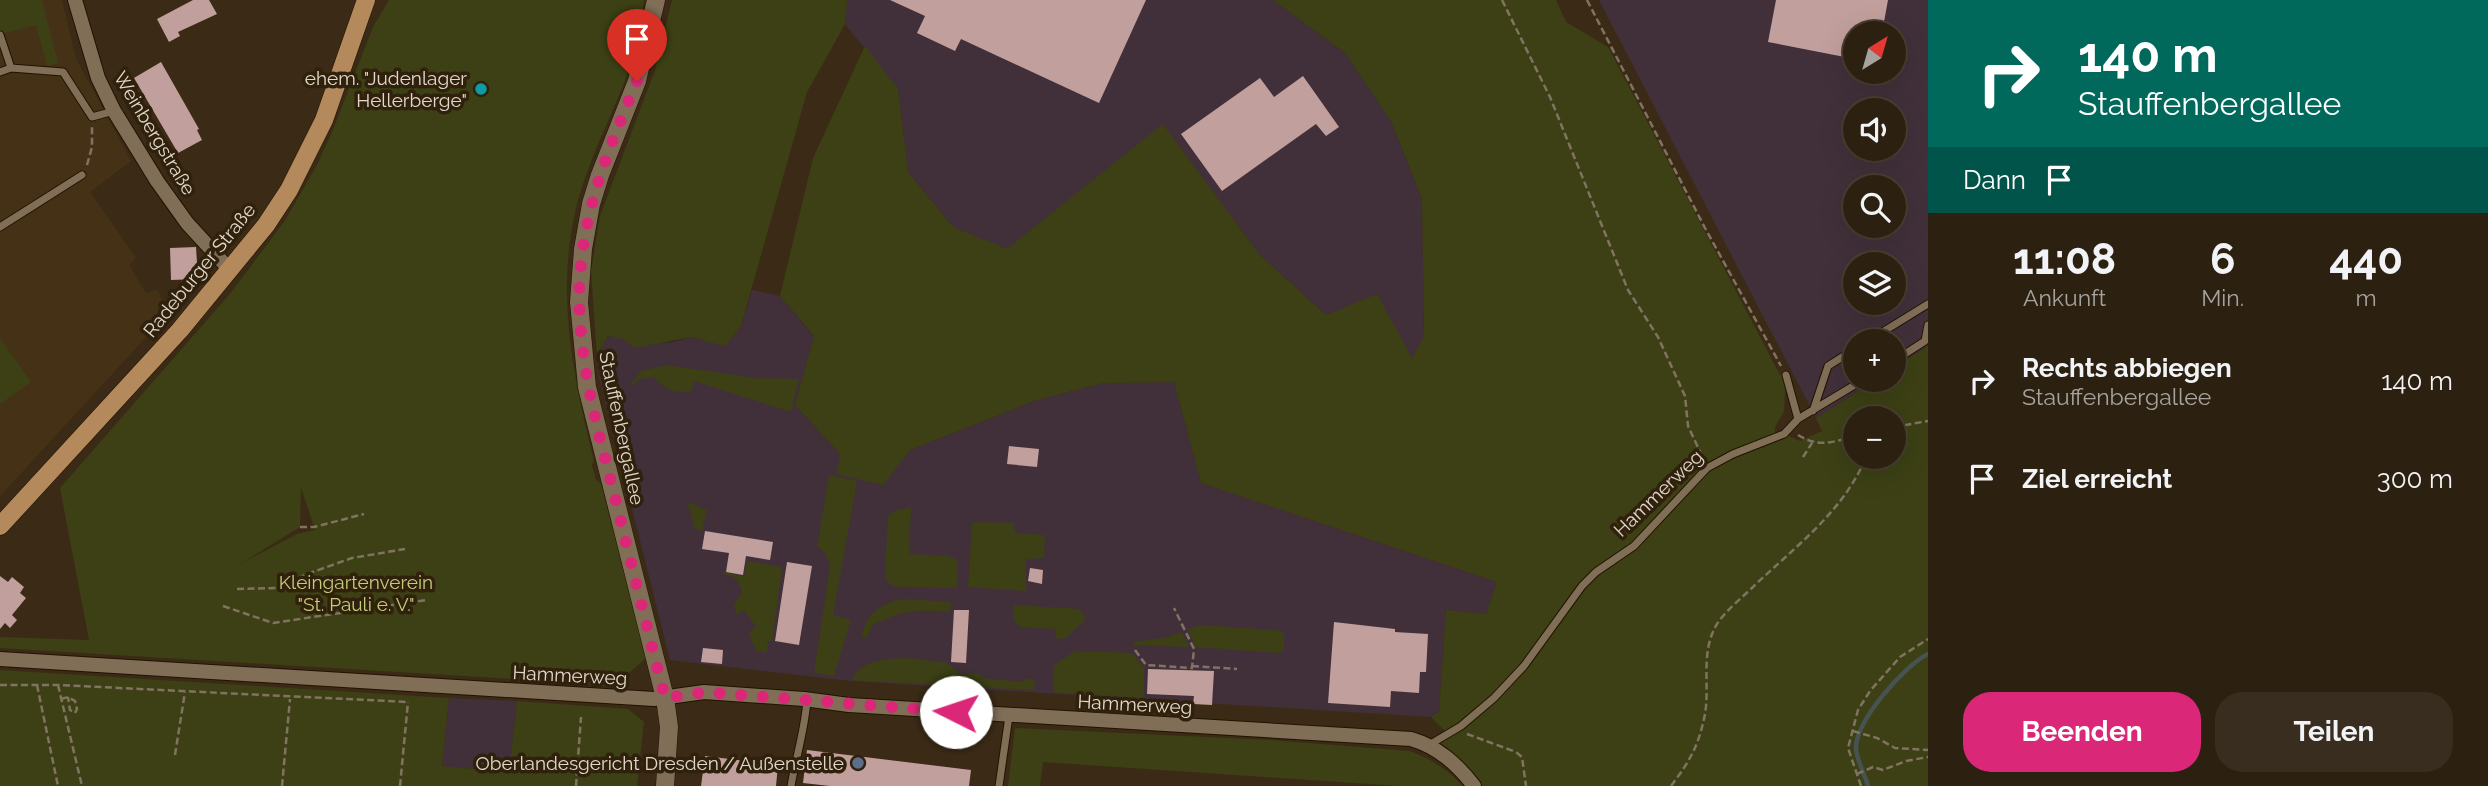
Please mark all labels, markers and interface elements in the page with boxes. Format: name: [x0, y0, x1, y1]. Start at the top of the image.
pin: [607, 9, 667, 81]
icon: arrive: [618, 20, 656, 58]
north arrow: [1843, 21, 1906, 84]
map controls: [1843, 21, 1906, 469]
text: 140 m: [2078, 26, 2218, 83]
icon: right: [1963, 28, 2054, 119]
street label: Weinbergstraße: [109, 67, 201, 199]
place label: ehem. "Judenlager Hellerberge": [305, 67, 467, 111]
marker: ehem. "Judenlager Hellerberge": [473, 81, 489, 97]
text: Stauffenbergallee: [2078, 85, 2341, 122]
button: sound: [1843, 98, 1906, 161]
icon: arrive: [2040, 161, 2078, 199]
text: Dann: [1963, 165, 2026, 195]
button: search: [1843, 175, 1906, 238]
street label: Radeburger Straße: [138, 199, 260, 341]
text: 11:08: [2013, 235, 2116, 284]
text: 6: [2210, 235, 2235, 284]
text: 440: [2329, 235, 2403, 284]
button: layers: [1843, 252, 1906, 315]
text: Ankunft: [2023, 284, 2106, 311]
text: Min.: [2201, 284, 2244, 311]
text: m: [2355, 284, 2377, 311]
button: +: [1843, 329, 1906, 392]
street label: Stauffenbergallee: [595, 349, 649, 507]
text: Rechts abbiegen: [2022, 353, 2232, 383]
icon: right: [1963, 362, 2001, 400]
text: 140 m: [2381, 366, 2453, 396]
text: Stauffenbergallee: [2022, 383, 2211, 410]
button: −: [1843, 406, 1906, 469]
street label: Hammerweg: [1609, 445, 1707, 541]
icon: arrive: [1963, 460, 2001, 498]
text: Ziel erreicht: [2022, 464, 2172, 494]
text: 300 m: [2377, 464, 2453, 494]
park label: Kleingartenverein "St. Pauli e. V.": [279, 571, 433, 615]
street label: Hammerweg: [512, 661, 628, 689]
position arrow: [919, 675, 993, 749]
street label: Hammerweg: [1077, 690, 1193, 718]
button: Beenden: [1963, 692, 2201, 772]
button: Teilen: [2215, 692, 2453, 772]
place label: Oberlandesgericht Dresden / Außenstelle: [476, 752, 844, 774]
marker: Oberlandesgericht Dresden / Außenstelle: [850, 755, 866, 771]

